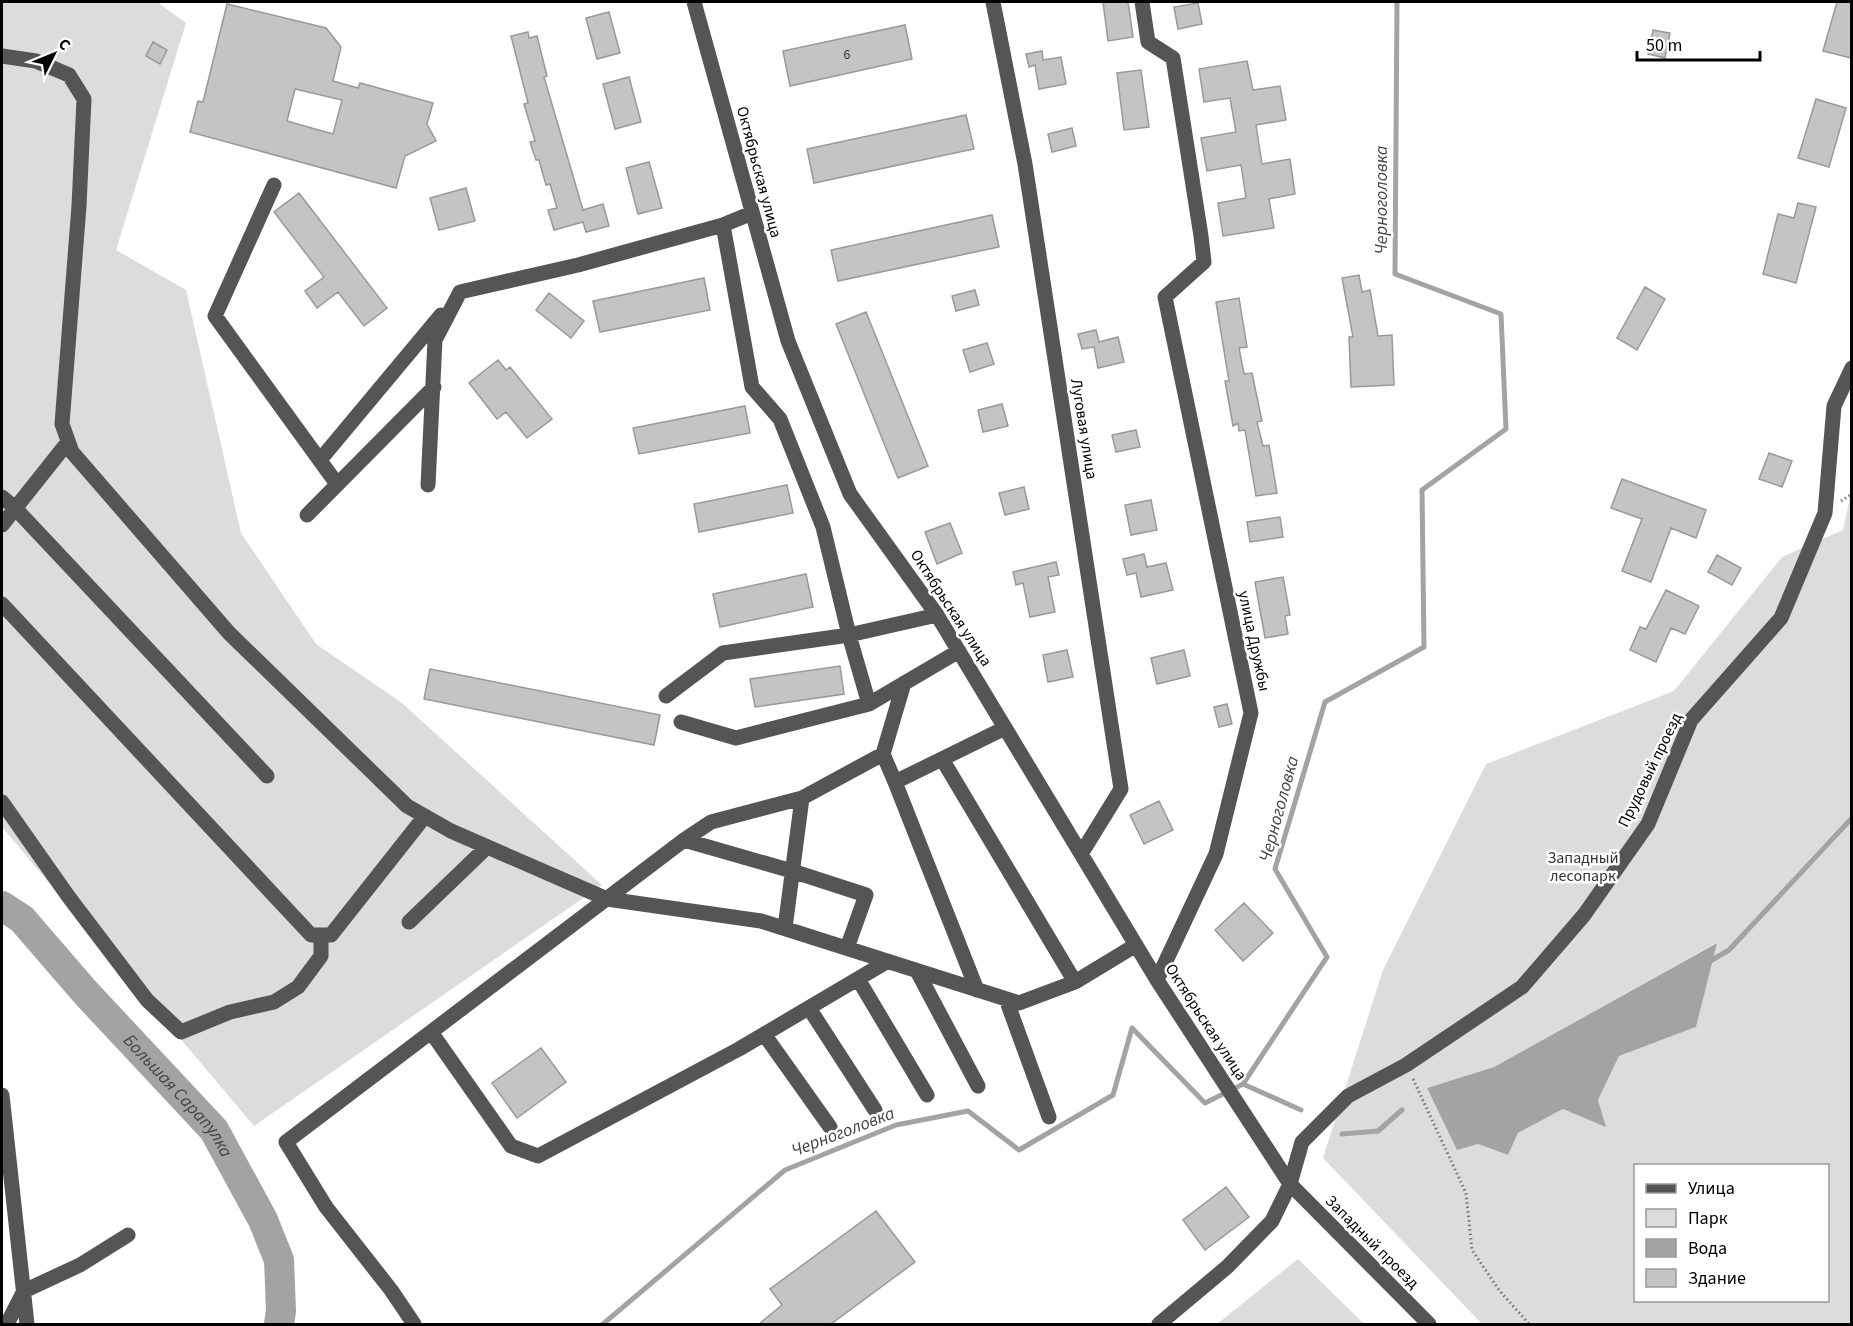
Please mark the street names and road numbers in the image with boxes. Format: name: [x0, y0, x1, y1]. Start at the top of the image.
street label: Октябрьская улица: [731, 104, 787, 240]
street label: Луговая улица: [1065, 377, 1103, 481]
street label: Октябрьская улица: [905, 545, 997, 671]
street label: улица Дружбы: [1233, 589, 1275, 693]
street label: Прудовый проезд: [1613, 709, 1687, 831]
street label: Октябрьская улица: [1160, 959, 1252, 1085]
street label: Западный проезд: [1320, 1190, 1424, 1294]

